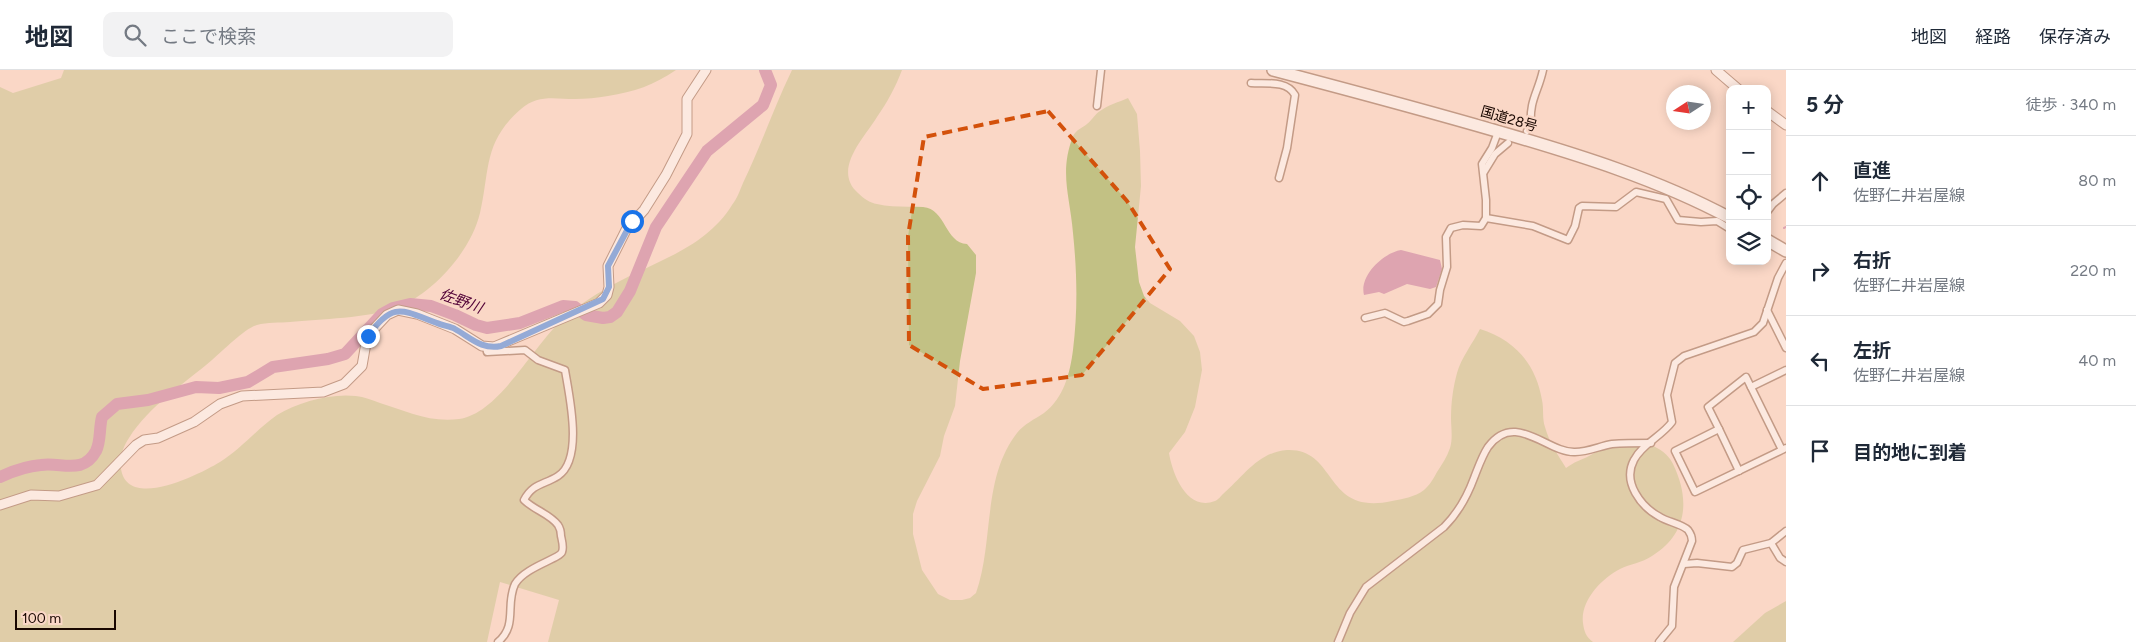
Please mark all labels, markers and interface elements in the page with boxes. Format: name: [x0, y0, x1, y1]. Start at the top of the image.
search box: [103, 12, 453, 57]
icon: search: [121, 21, 149, 49]
text: 地図: [25, 22, 73, 51]
text: ここで検索: [161, 25, 256, 48]
text: 地図: [1911, 26, 1947, 48]
text: 経路: [1975, 26, 2011, 48]
text: 保存済み: [2039, 26, 2111, 48]
north arrow: [1666, 85, 1711, 130]
map controls: [1726, 85, 1771, 265]
button: +: [1726, 85, 1771, 130]
text: 5 分: [1806, 92, 1844, 117]
text: 徒歩 · 340 m: [2026, 95, 2116, 114]
street label: 国道28号: [1479, 103, 1539, 135]
button: −: [1726, 130, 1771, 175]
text: 直進: [1853, 159, 1891, 182]
icon: ahead: [1806, 167, 1834, 195]
text: 80 m: [2078, 171, 2116, 190]
button: locate: [1726, 175, 1771, 220]
text: 佐野仁井岩屋線: [1853, 186, 1965, 205]
route start: [621, 210, 644, 233]
button: layers: [1726, 220, 1771, 265]
text: 右折: [1853, 249, 1891, 272]
icon: right: [1806, 257, 1834, 285]
text: 220 m: [2070, 261, 2116, 280]
text: 佐野仁井岩屋線: [1853, 276, 1965, 295]
water label: 佐野川: [437, 285, 487, 318]
route end: [357, 325, 380, 348]
text: 左折: [1853, 339, 1891, 362]
icon: left: [1806, 347, 1834, 375]
text: 40 m: [2078, 351, 2116, 370]
text: 佐野仁井岩屋線: [1853, 366, 1965, 385]
icon: arrive: [1806, 437, 1834, 465]
text: 目的地に到着: [1853, 441, 1967, 464]
scale bar: [15, 607, 116, 630]
text: 100 m: [22, 610, 61, 627]

